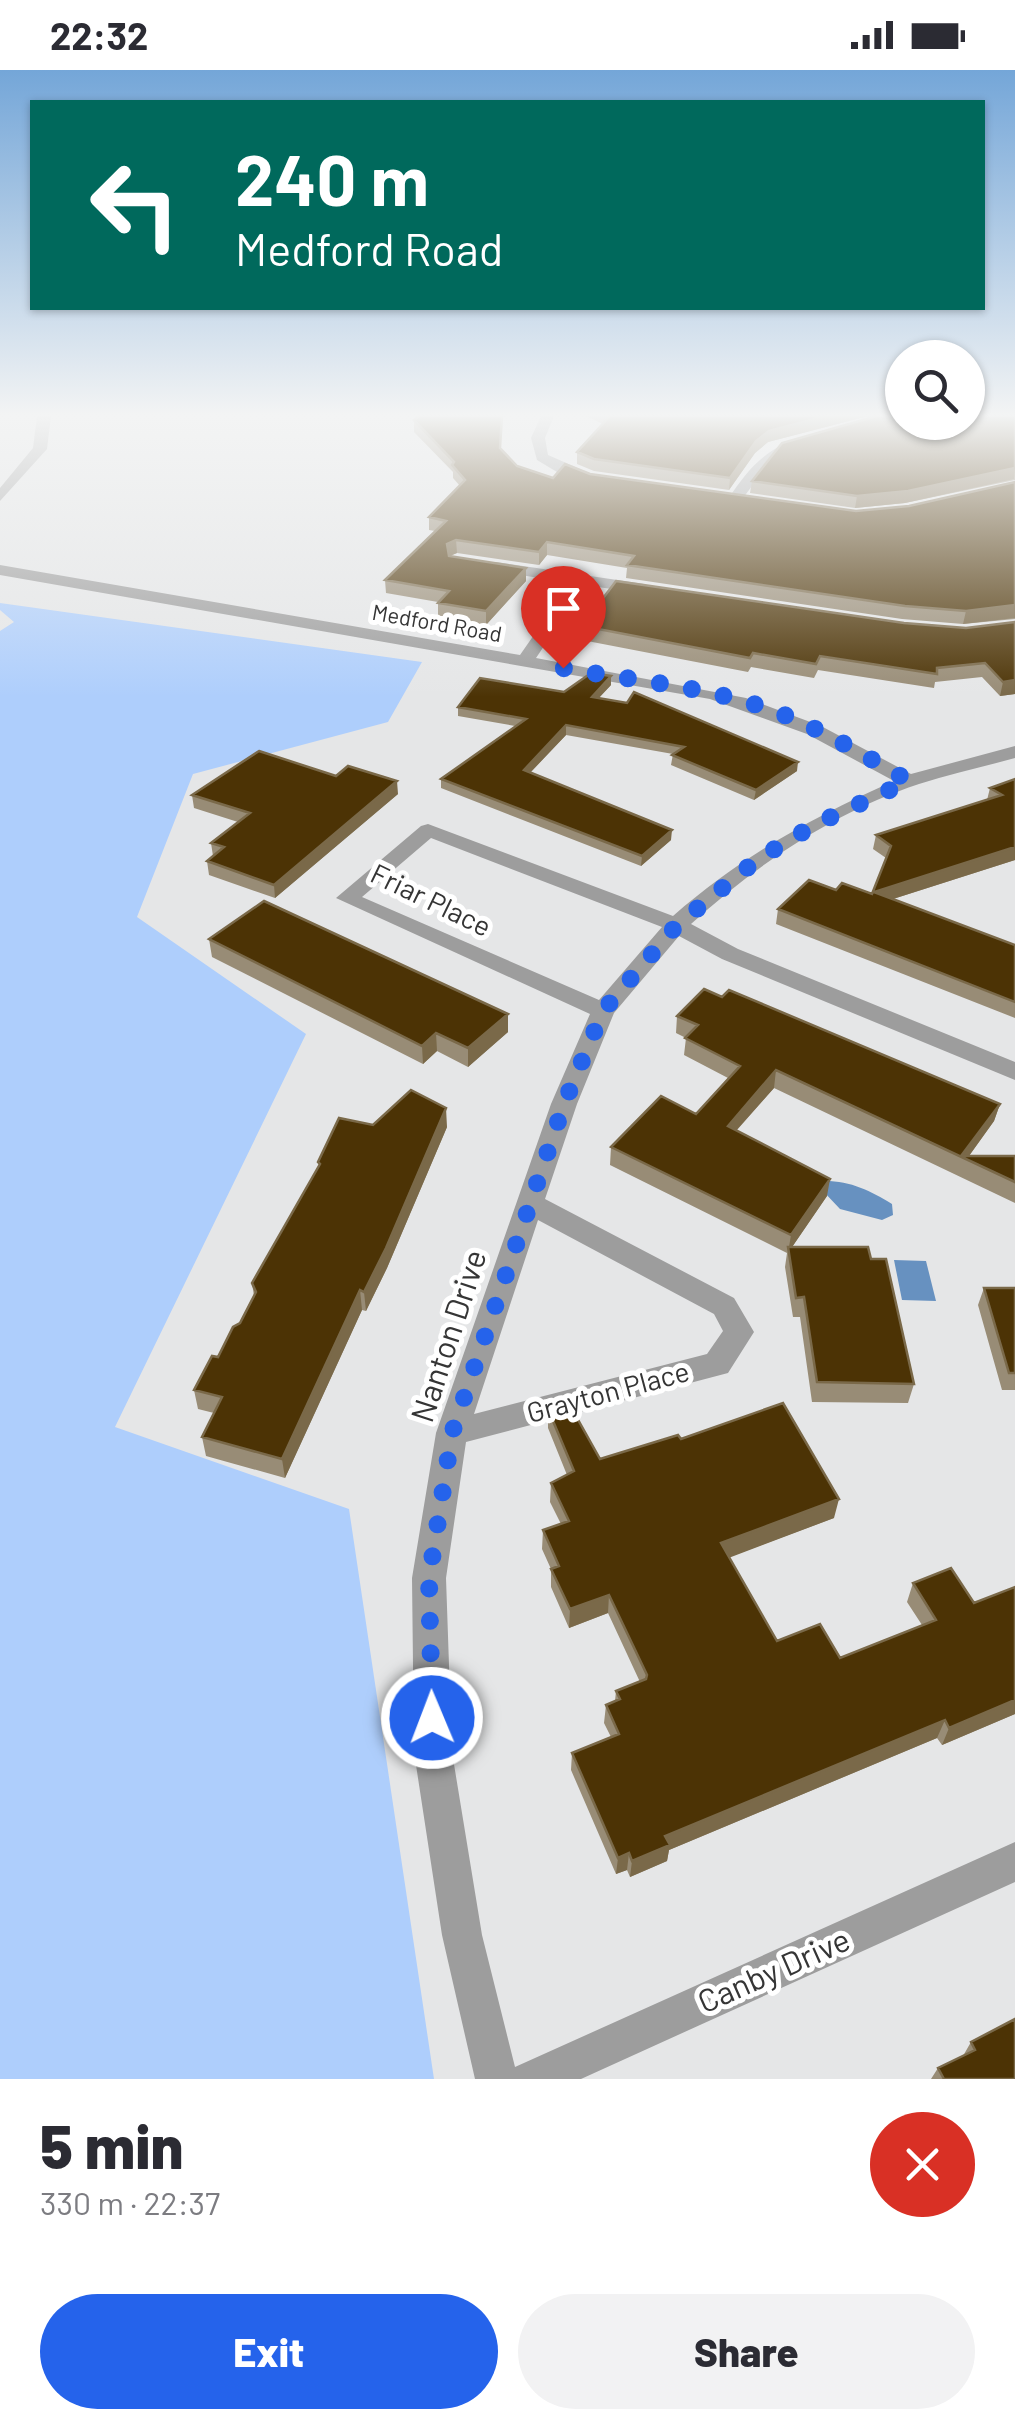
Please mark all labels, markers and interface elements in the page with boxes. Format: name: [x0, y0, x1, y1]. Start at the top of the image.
text: 22:32: [50, 12, 148, 58]
text: 240 m: [235, 136, 429, 220]
icon: left: [70, 140, 200, 270]
text: Medford Road: [235, 221, 503, 275]
map controls: [885, 340, 985, 440]
button: search: [885, 340, 985, 440]
pin: [521, 566, 606, 669]
icon: arrive: [536, 581, 591, 636]
street label: Medford Road: [370, 598, 504, 646]
street label: Friar Place: [366, 855, 497, 943]
street label: Nanton Drive: [401, 1244, 493, 1426]
street label: Grayton Place: [523, 1353, 693, 1429]
position arrow: [380, 1666, 484, 1770]
street label: Canby Drive: [691, 1919, 855, 2020]
text: 5 min: [40, 2109, 183, 2181]
button: close: [870, 2112, 975, 2217]
text: 330 m · 22:37: [40, 2183, 220, 2221]
button: Exit: [40, 2294, 498, 2409]
button: Share: [518, 2294, 975, 2409]

